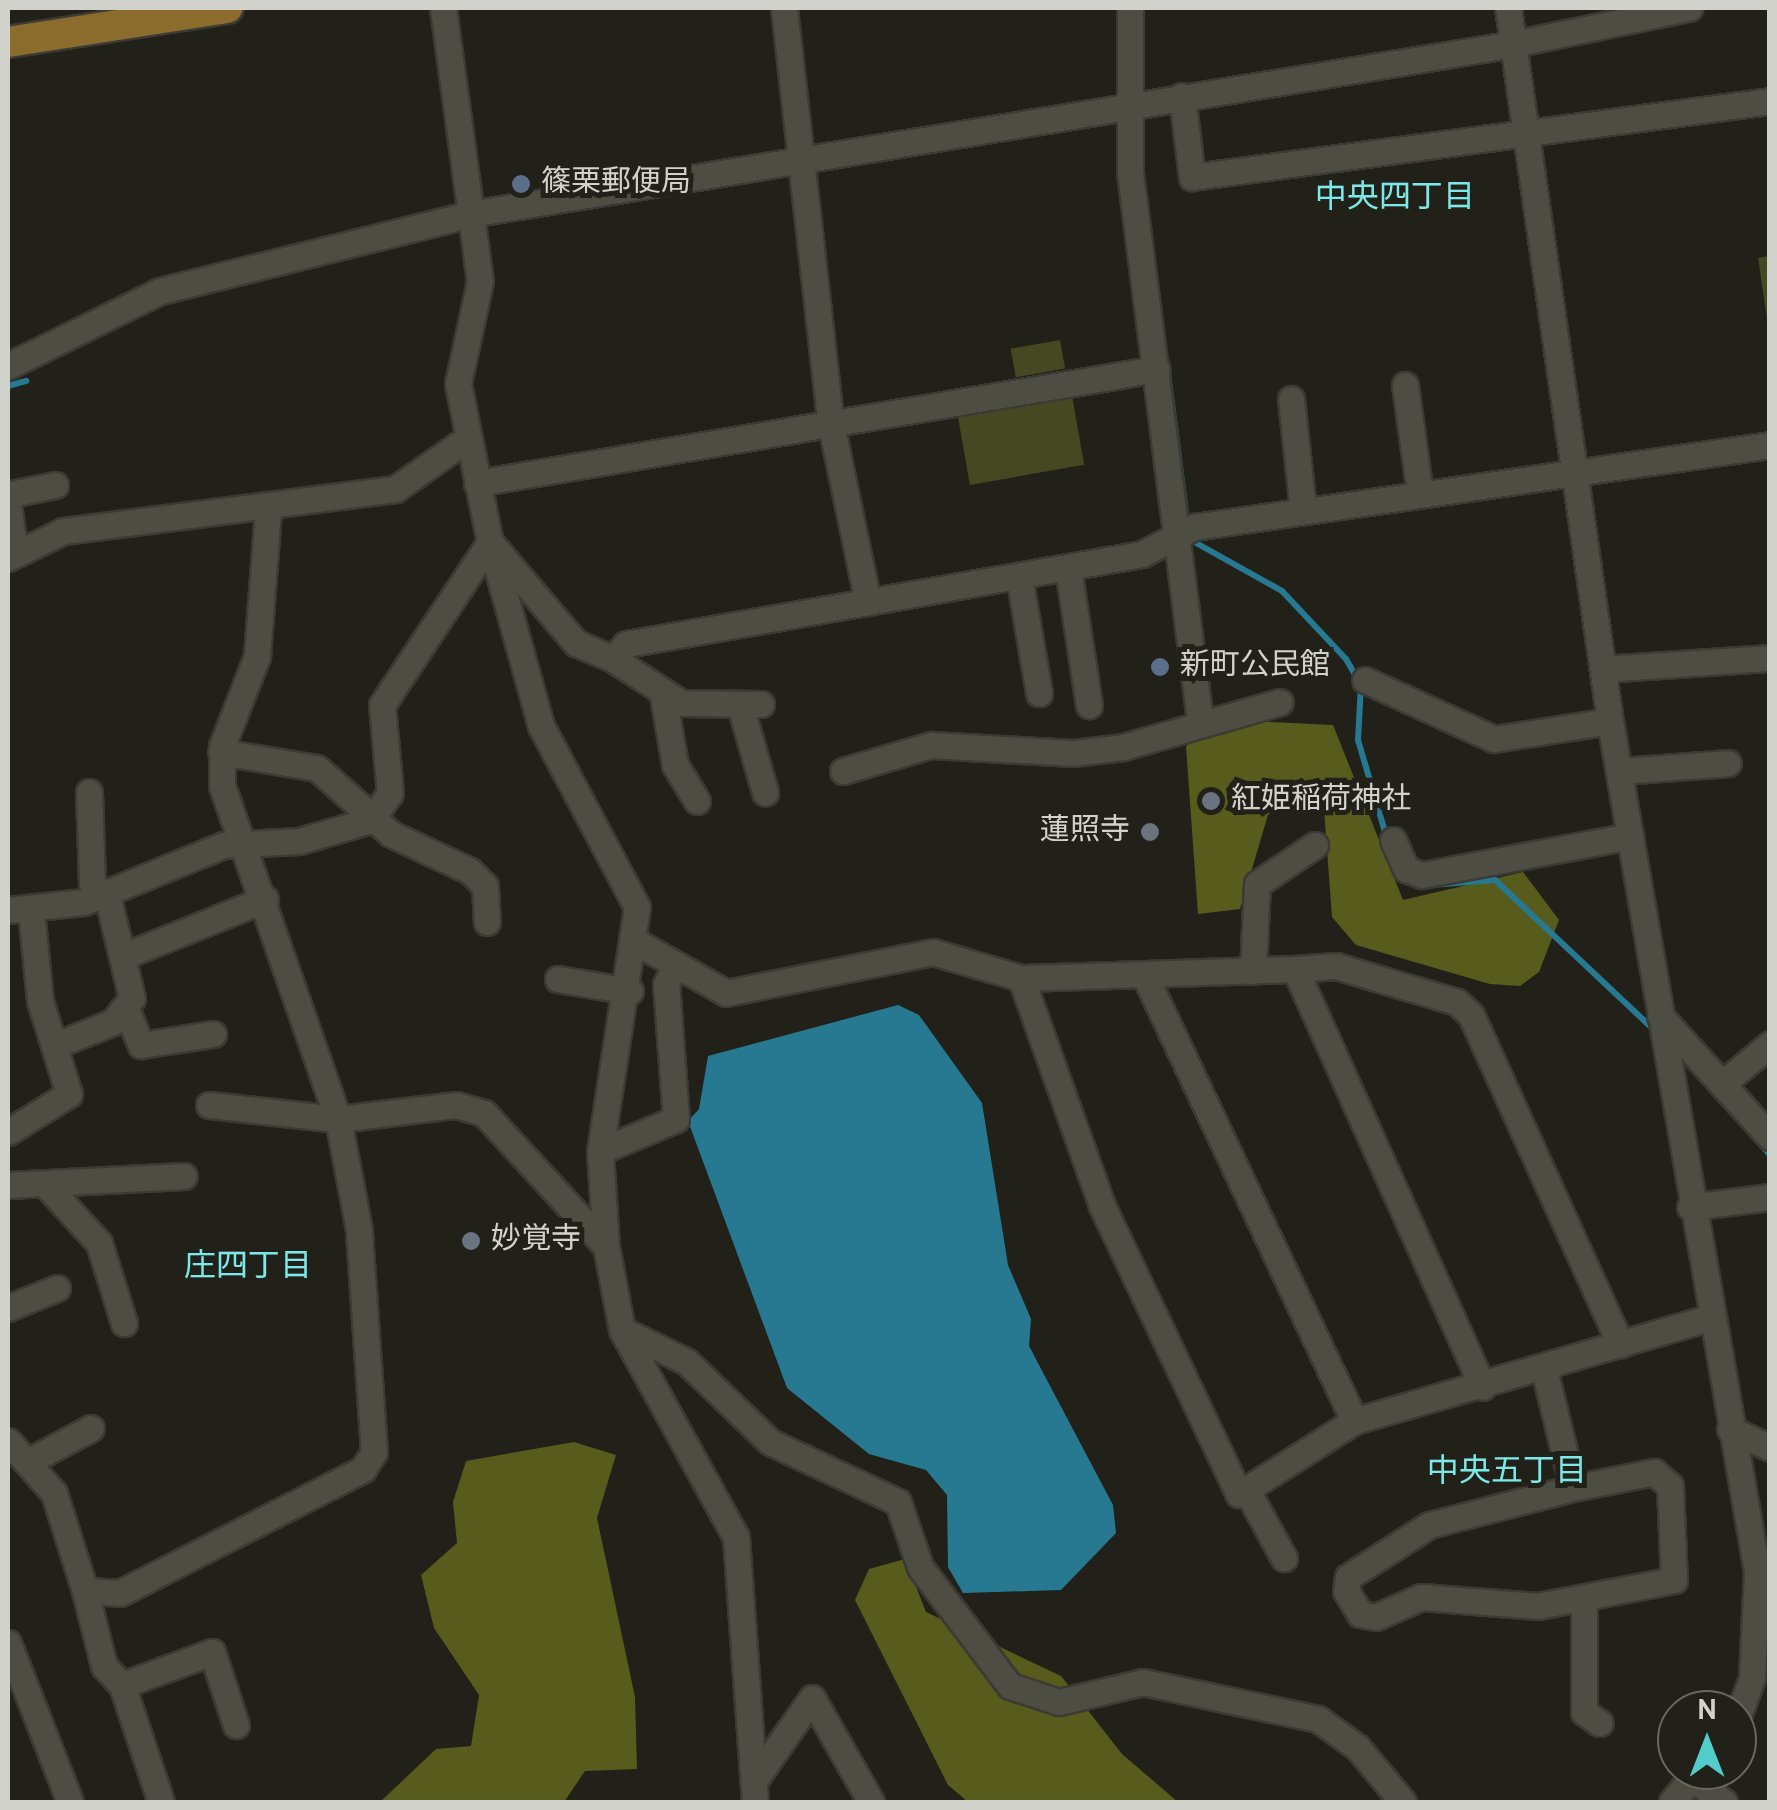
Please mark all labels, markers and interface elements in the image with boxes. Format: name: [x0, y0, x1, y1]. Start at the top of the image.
place label: 篠栗郵便局: [541, 166, 691, 202]
marker: 篠栗郵便局: [510, 173, 532, 195]
district label: 中央四丁目: [1315, 180, 1475, 218]
place label: 新町公民館: [1180, 649, 1330, 685]
marker: 新町公民館: [1149, 656, 1171, 678]
place label: 紅姫稲荷神社: [1231, 783, 1411, 819]
marker: 紅姫稲荷神社: [1200, 790, 1222, 812]
place label: 蓮照寺: [1040, 814, 1130, 850]
marker: 蓮照寺: [1139, 821, 1161, 843]
place label: 妙覚寺: [491, 1223, 581, 1259]
marker: 妙覚寺: [460, 1230, 482, 1252]
district label: 庄四丁目: [184, 1249, 312, 1287]
district label: 中央五丁目: [1427, 1454, 1587, 1492]
north arrow: [1657, 1690, 1757, 1790]
text: N: [1697, 1694, 1717, 1730]

